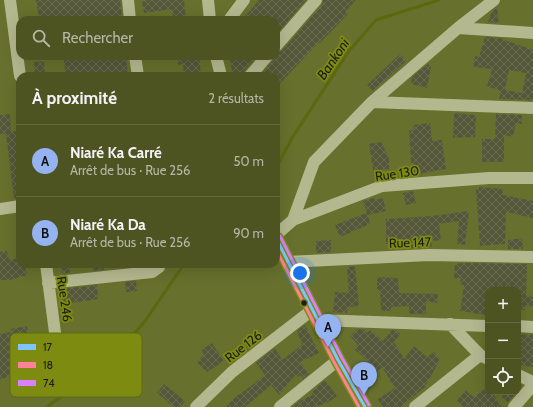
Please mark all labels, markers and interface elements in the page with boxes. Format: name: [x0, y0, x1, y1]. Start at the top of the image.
search box: [16, 16, 280, 60]
icon: search: [30, 27, 52, 49]
text: Rechercher: [62, 29, 133, 47]
water label: Bankoni: [313, 34, 354, 83]
text: À proximité: [32, 88, 117, 108]
text: 2 résultats: [208, 90, 264, 106]
text: Niaré Ka Carré: [70, 144, 162, 162]
text: A: [41, 153, 49, 169]
text: 50 m: [234, 153, 264, 169]
text: Arrêt de bus · Rue 256: [70, 162, 190, 178]
street label: Rue 130: [374, 162, 420, 184]
text: Niaré Ka Da: [70, 216, 146, 234]
text: B: [41, 225, 49, 241]
text: 90 m: [233, 225, 264, 241]
street label: Rue 147: [389, 233, 432, 251]
text: Arrêt de bus · Rue 256: [70, 234, 190, 250]
your location: [290, 263, 310, 283]
street label: Rue 246: [54, 275, 76, 323]
map controls: [485, 287, 521, 395]
button: +: [485, 287, 521, 323]
unlabelled marker: [299, 298, 309, 308]
pin: A: [315, 314, 341, 347]
button: −: [485, 323, 521, 359]
street label: Rue 126: [221, 327, 265, 365]
legend: [10, 333, 142, 397]
text: 17: [43, 340, 53, 354]
text: 18: [43, 358, 53, 372]
button: locate: [485, 359, 521, 395]
pin: B: [351, 362, 377, 395]
text: 74: [43, 376, 55, 390]

